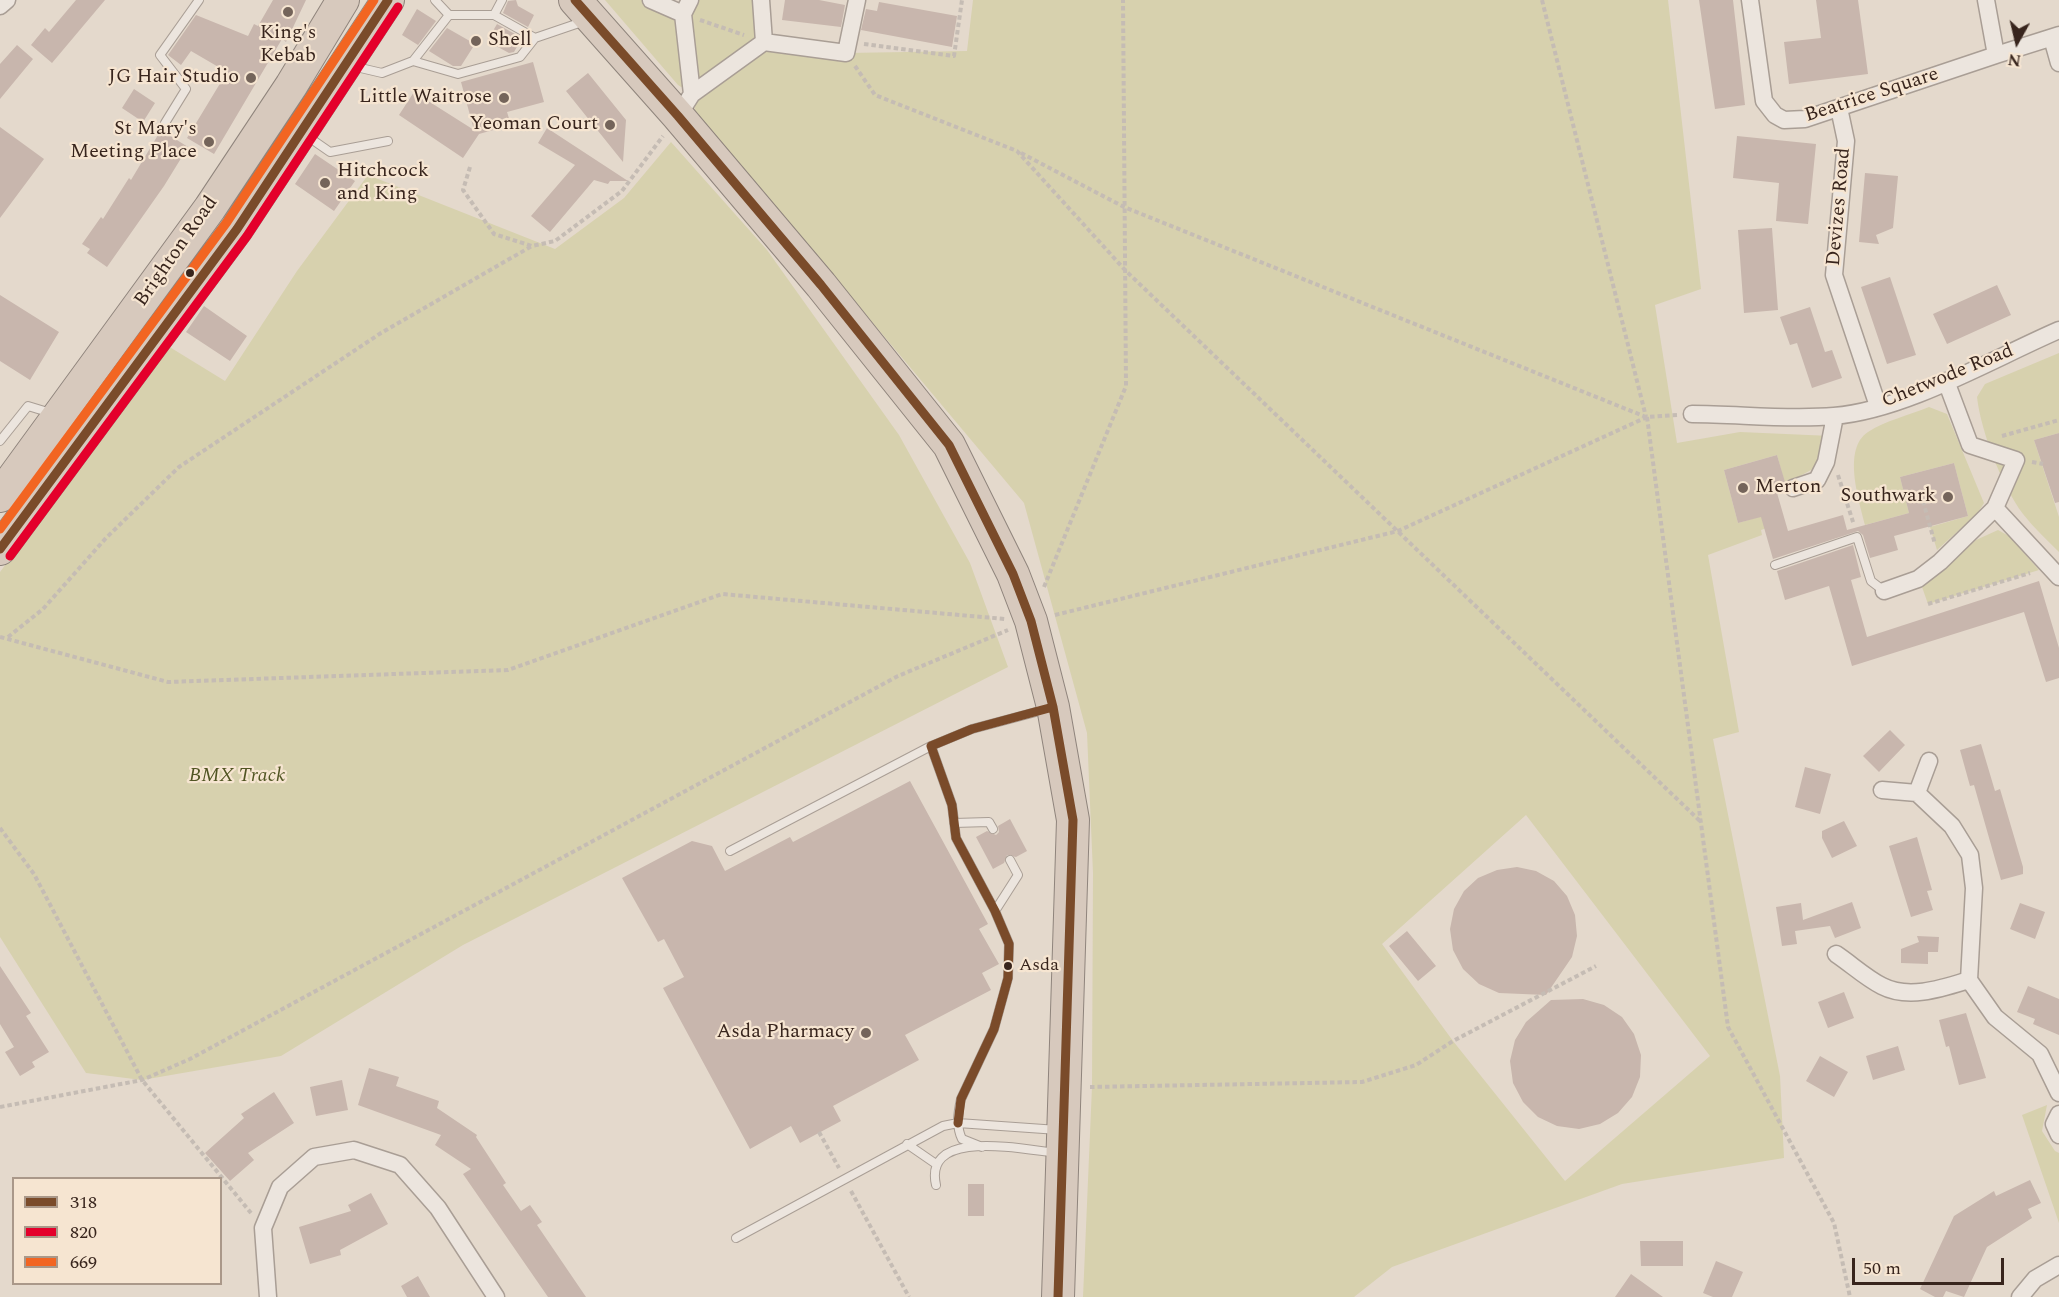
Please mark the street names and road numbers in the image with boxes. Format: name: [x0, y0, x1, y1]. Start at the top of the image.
street label: Beatrice Square: [1802, 63, 1942, 129]
street label: Devizes Road: [1823, 147, 1857, 267]
street label: Brighton Road: [130, 192, 224, 312]
street label: Chetwode Road: [1879, 340, 2017, 414]

